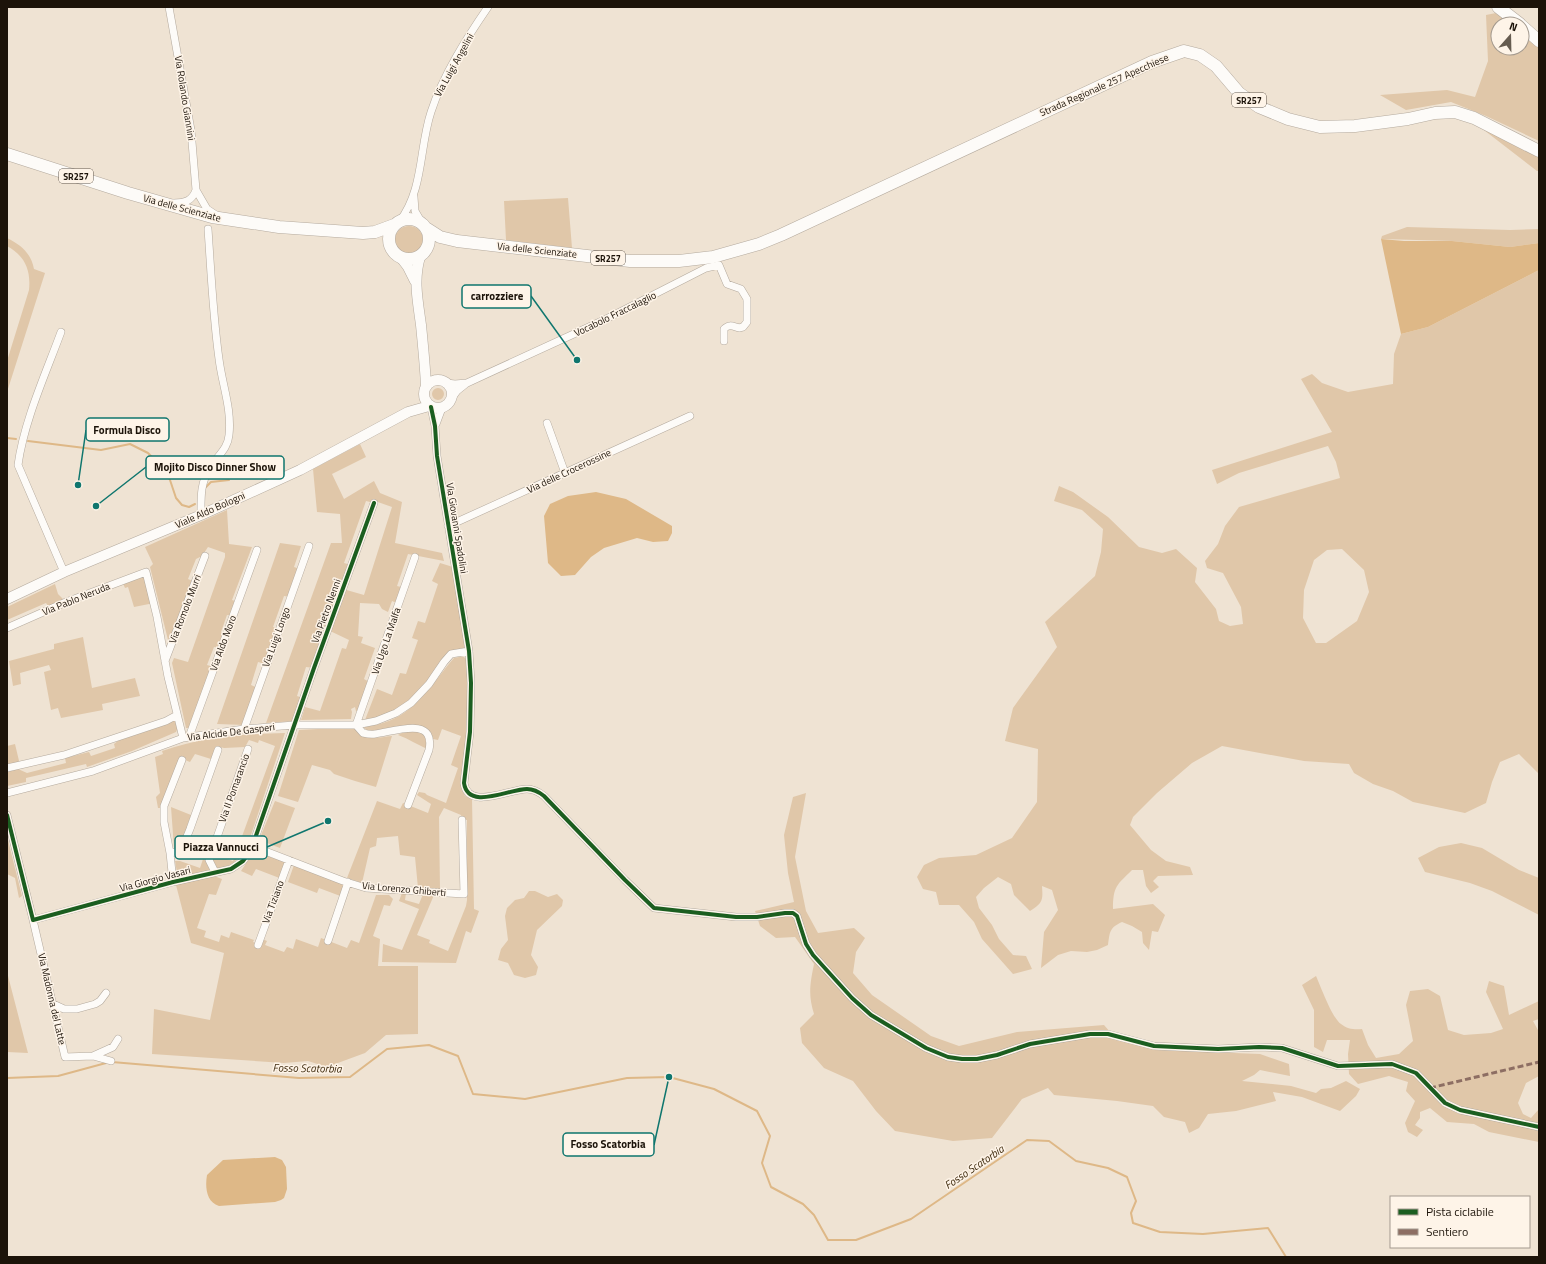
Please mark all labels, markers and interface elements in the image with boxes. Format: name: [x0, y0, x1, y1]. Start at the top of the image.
north arrow: [1490, 16, 1530, 56]
text: N: [1507, 18, 1520, 35]
street label: Via Luigi Angelini: [430, 30, 478, 100]
street label: Strada Regionale 257 Apecchiese: [1037, 50, 1171, 120]
street label: Via Rolando Giannini: [171, 54, 199, 142]
road number: SR257: [1232, 93, 1266, 107]
road number: SR257: [59, 169, 93, 183]
street label: Via delle Scienziate: [141, 190, 223, 226]
street label: Via delle Scienziate: [496, 238, 578, 262]
road number: SR257: [591, 251, 625, 265]
callout: carrozziere: [462, 285, 531, 308]
text: carrozziere: [471, 288, 524, 304]
street label: Vocabolo Fraccalaglio: [571, 288, 659, 340]
callout: Formula Disco: [86, 418, 169, 441]
text: Formula Disco: [93, 422, 161, 438]
street label: Via delle Crocerossine: [524, 445, 614, 497]
callout: Mojito Disco Dinner Show: [146, 456, 284, 479]
text: Mojito Disco Dinner Show: [154, 459, 276, 475]
street label: Via Giovanni Spadolini: [442, 481, 472, 575]
street label: Viale Aldo Bologni: [173, 488, 247, 532]
street label: Via Romolo Murri: [165, 572, 205, 646]
street label: Via Pietro Nenni: [307, 577, 345, 645]
street label: Via Pablo Neruda: [40, 579, 112, 619]
street label: Via Luigi Longo: [258, 605, 294, 669]
street label: Via Ugo La Malfa: [367, 605, 405, 677]
street label: Via Aldo Moro: [206, 613, 240, 673]
street label: Via Alcide De Gasperi: [186, 719, 276, 745]
street label: Via Il Pomarancio: [215, 751, 253, 825]
callout: Piazza Vannucci: [175, 836, 267, 859]
text: Piazza Vannucci: [183, 839, 259, 855]
street label: Via Giorgio Vasari: [118, 862, 192, 896]
street label: Via Tiziano: [258, 878, 288, 926]
street label: Via Lorenzo Ghiberti: [361, 878, 447, 900]
street label: Via Madonna del Latte: [34, 952, 70, 1046]
water label: Fosso Scatorbia: [272, 1059, 342, 1077]
callout: Fosso Scatorbia: [563, 1133, 654, 1156]
text: Fosso Scatorbia: [570, 1136, 646, 1152]
water label: Fosso Scatorbia: [941, 1141, 1007, 1193]
legend: [1390, 1196, 1530, 1248]
text: Pista ciclabile: [1426, 1202, 1494, 1221]
text: Sentiero: [1426, 1222, 1468, 1241]

